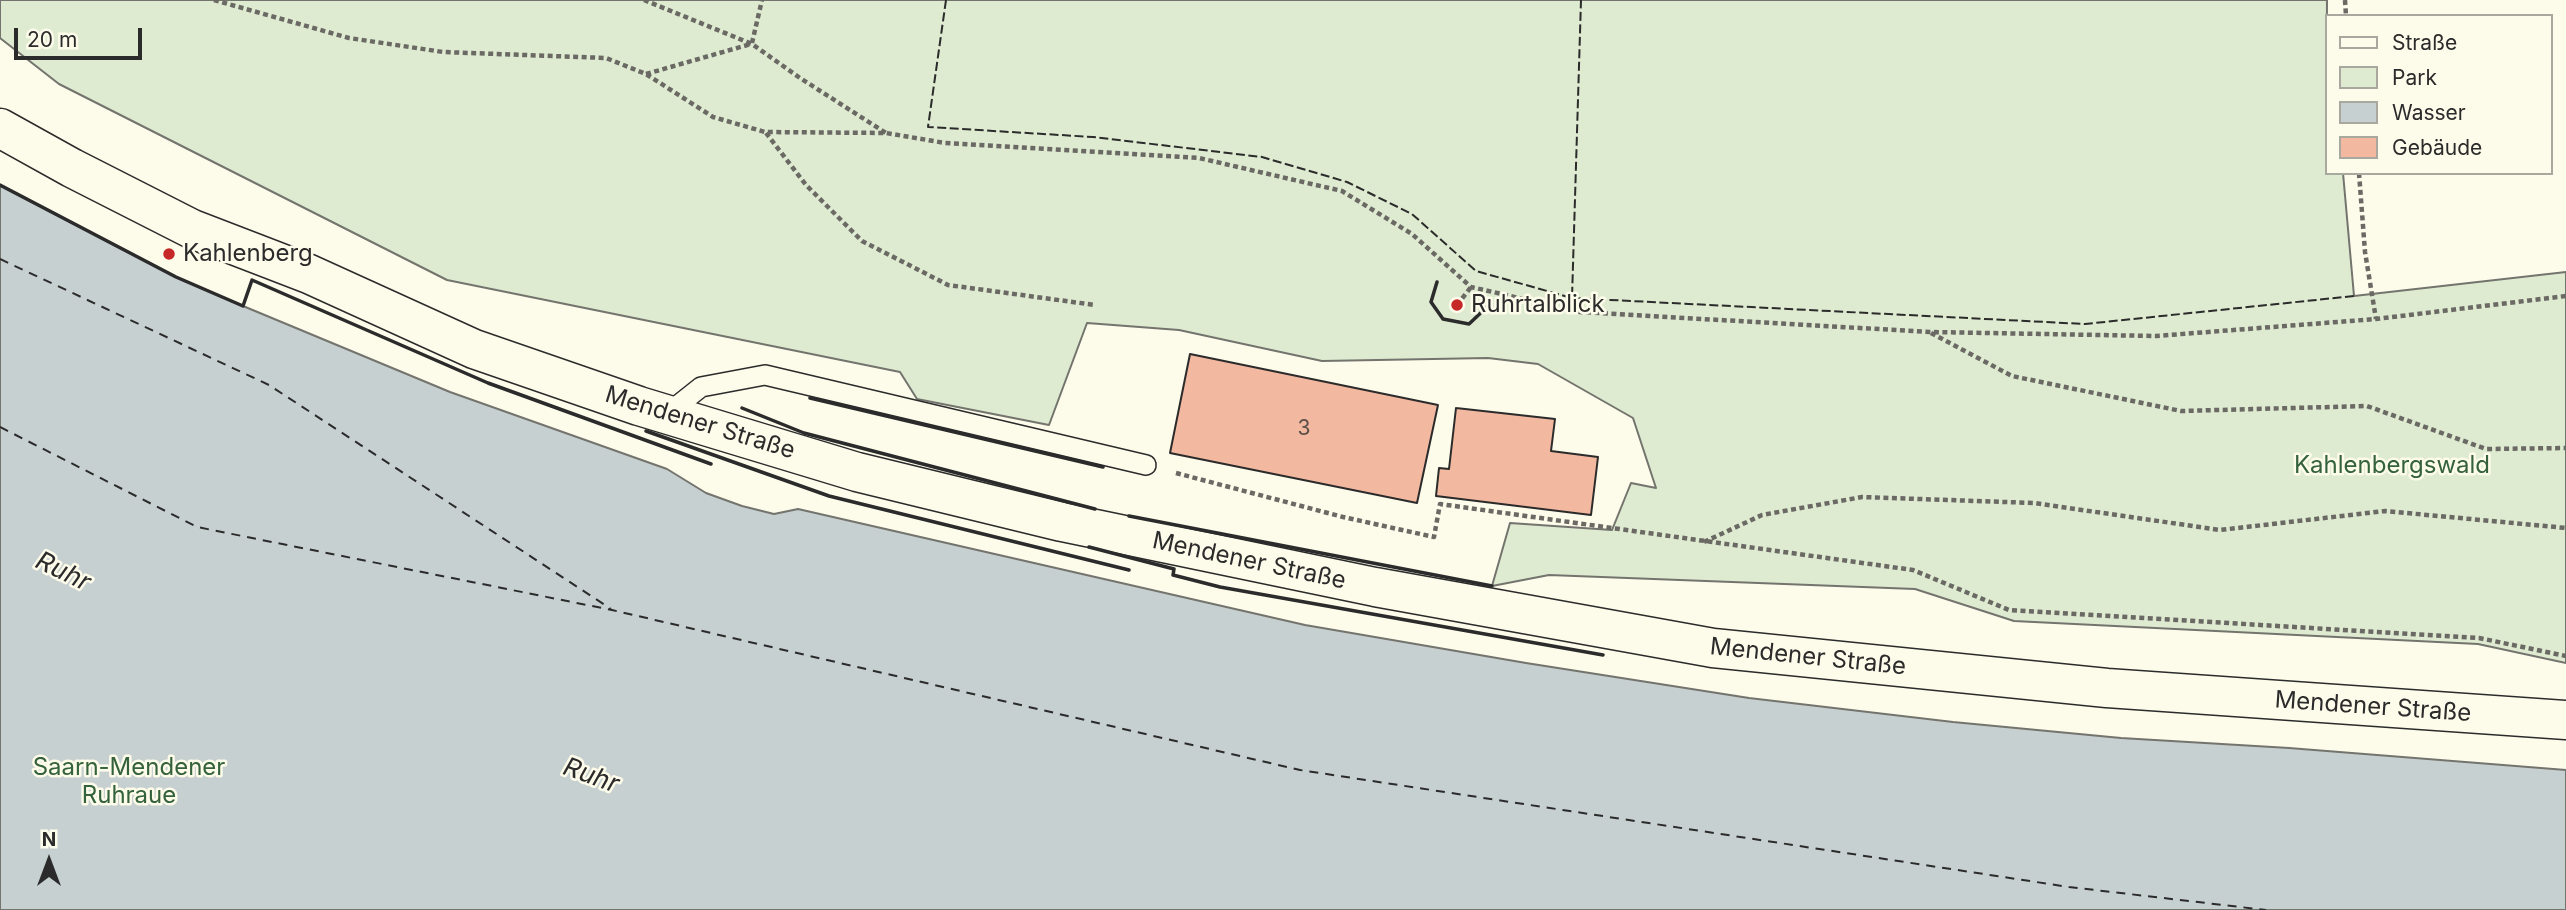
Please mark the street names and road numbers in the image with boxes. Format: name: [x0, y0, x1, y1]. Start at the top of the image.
street label: Mendener Straße: [602, 380, 798, 466]
street label: Mendener Straße: [1150, 526, 1348, 596]
street label: Mendener Straße: [1709, 632, 1907, 682]
street label: Mendener Straße: [2274, 686, 2472, 728]

